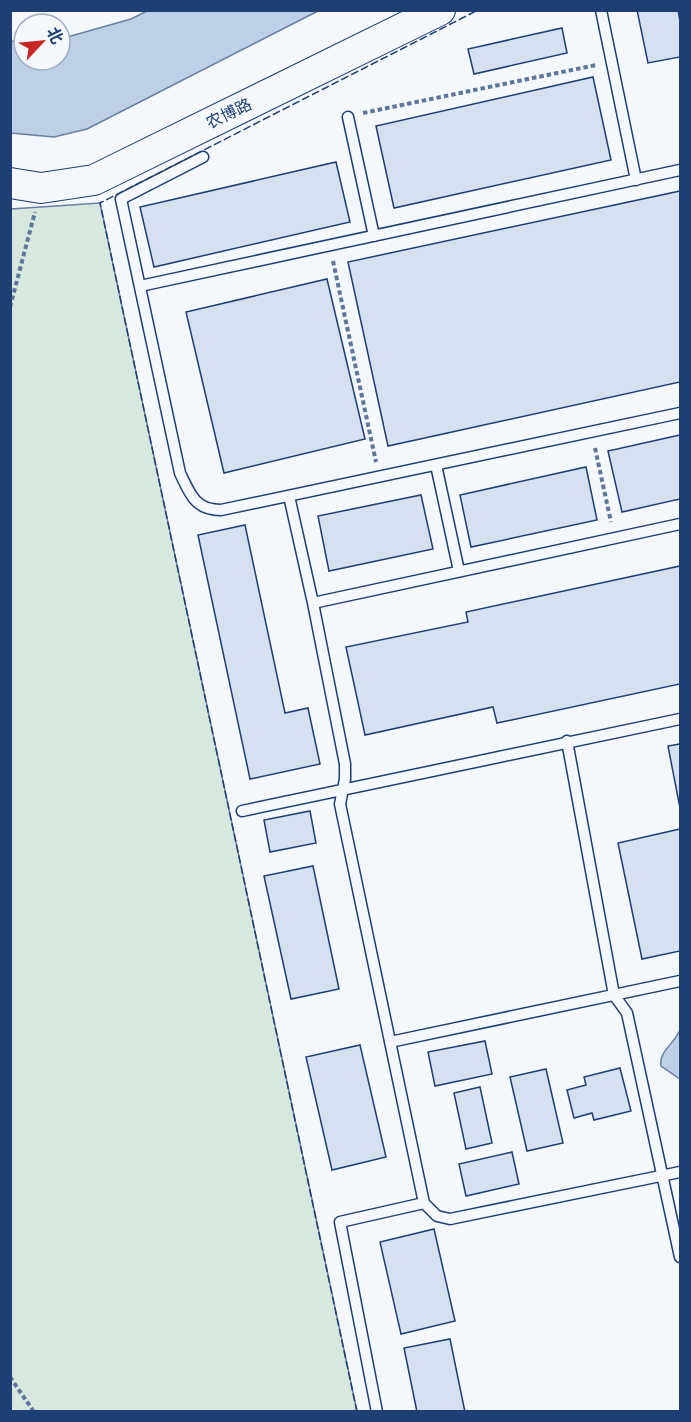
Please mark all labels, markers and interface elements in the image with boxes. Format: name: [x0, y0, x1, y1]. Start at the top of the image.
north arrow: [12, 12, 72, 72]
text: 北: [41, 24, 68, 48]
street label: 农博路: [203, 94, 255, 134]

